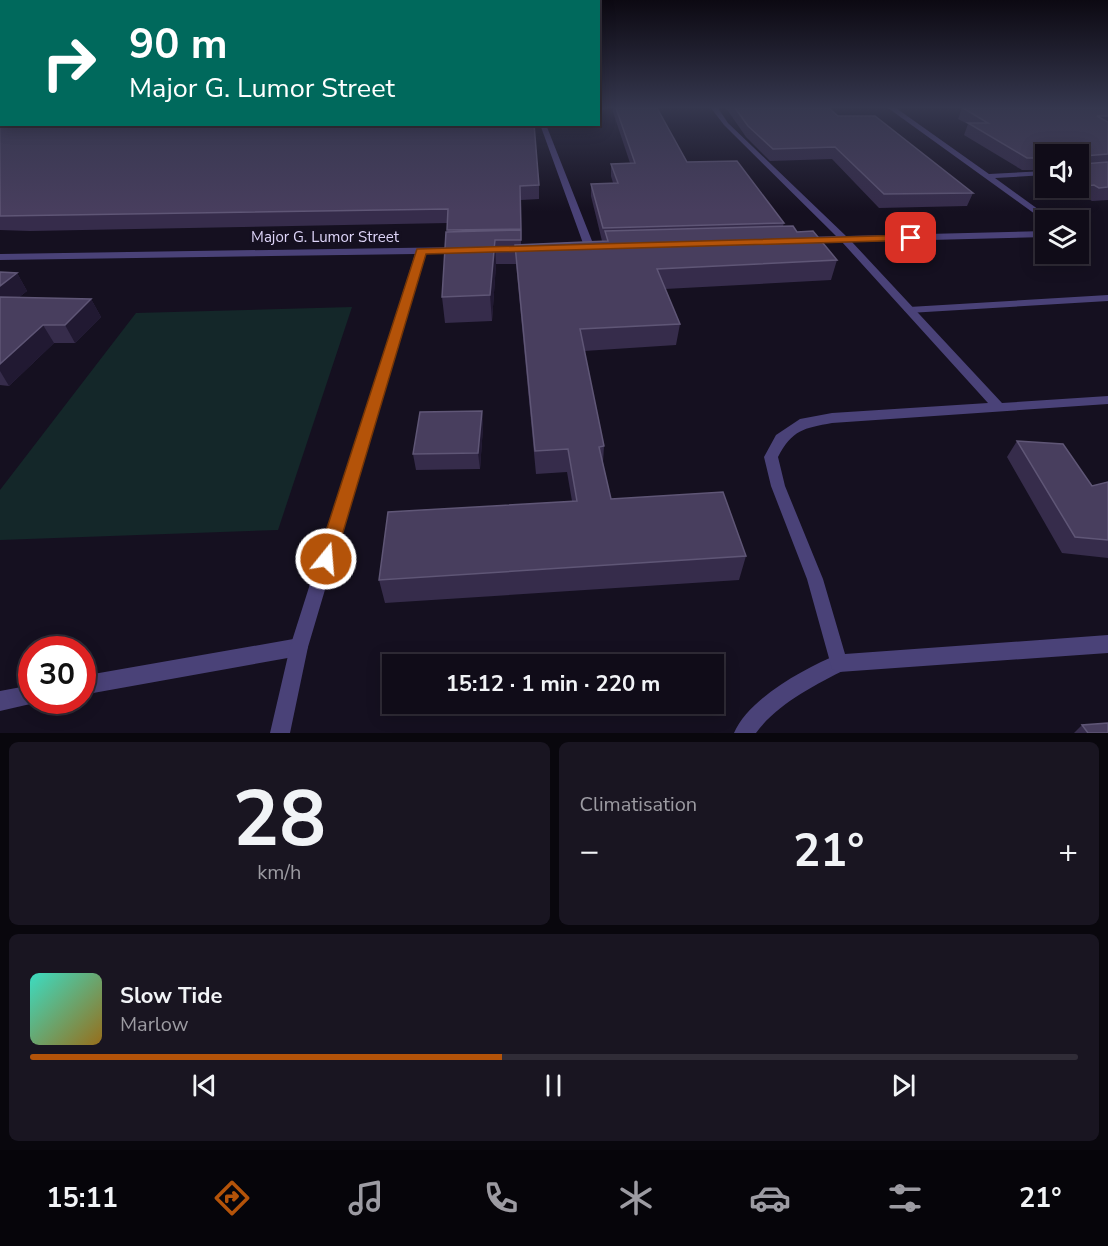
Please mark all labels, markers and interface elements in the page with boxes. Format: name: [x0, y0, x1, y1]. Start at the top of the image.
text: 90 m: [129, 16, 228, 73]
icon: right: [30, 24, 108, 102]
text: Major G. Lumor Street: [129, 70, 395, 107]
map controls: [1035, 144, 1089, 264]
button: sound: [1035, 144, 1089, 198]
button: layers: [1035, 210, 1089, 264]
pin: [885, 212, 936, 263]
icon: arrive: [894, 221, 927, 254]
street label: Major G. Lumor Street: [251, 227, 400, 247]
position arrow: [294, 527, 358, 591]
speed limit sign: 30: [18, 636, 96, 714]
text: 15:12 · 1 min · 220 m: [446, 669, 660, 699]
text: 28: [232, 766, 326, 873]
text: Climatisation: [580, 791, 697, 818]
text: 21°: [793, 821, 864, 882]
text: −: [580, 829, 599, 874]
text: +: [1058, 829, 1078, 874]
text: km/h: [257, 859, 301, 886]
text: Slow Tide: [120, 981, 222, 1011]
text: Marlow: [120, 1011, 188, 1038]
icon: previous: [188, 1069, 221, 1102]
icon: pause: [537, 1069, 570, 1102]
icon: next: [887, 1069, 920, 1102]
icon: directions: [211, 1177, 253, 1219]
icon: music: [345, 1177, 387, 1219]
icon: phone: [480, 1177, 522, 1219]
icon: climate: [615, 1177, 657, 1219]
icon: car: [749, 1177, 791, 1219]
icon: filters: [884, 1177, 926, 1219]
text: 15:11: [46, 1180, 118, 1217]
text: 21°: [1019, 1180, 1062, 1217]

